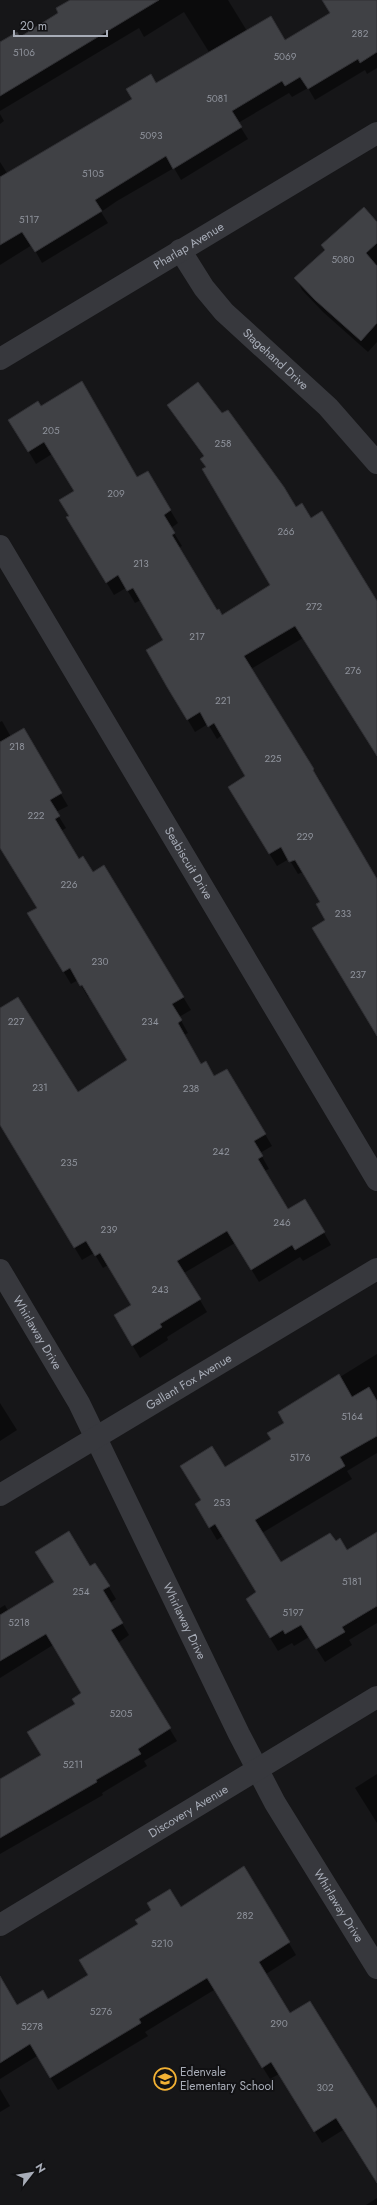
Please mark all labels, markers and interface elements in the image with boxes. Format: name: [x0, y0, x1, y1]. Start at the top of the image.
scale bar: [14, 12, 107, 38]
text: 20 m: [20, 17, 47, 35]
house number: 282: [352, 26, 369, 41]
house number: 5106: [13, 45, 35, 60]
house number: 5069: [273, 49, 297, 64]
house number: 5081: [206, 91, 228, 106]
house number: 5093: [140, 128, 163, 143]
house number: 5105: [82, 166, 104, 181]
house number: 5117: [19, 212, 40, 227]
street label: Pharlap Avenue: [150, 218, 227, 274]
house number: 5080: [331, 252, 355, 267]
street label: Stagehand Drive: [239, 324, 313, 394]
house number: 205: [42, 423, 60, 438]
house number: 258: [215, 436, 231, 451]
house number: 209: [107, 486, 125, 501]
house number: 266: [277, 524, 295, 539]
house number: 213: [133, 556, 149, 571]
house number: 272: [306, 599, 323, 614]
house number: 217: [189, 629, 205, 644]
house number: 276: [345, 663, 362, 678]
house number: 221: [215, 693, 231, 708]
house number: 218: [9, 739, 25, 754]
house number: 225: [264, 751, 282, 766]
house number: 222: [27, 808, 45, 823]
street label: Seabiscuit Drive: [160, 823, 217, 903]
house number: 229: [296, 829, 314, 844]
house number: 226: [60, 877, 78, 892]
house number: 233: [335, 906, 352, 921]
house number: 230: [91, 954, 109, 969]
house number: 237: [350, 967, 367, 982]
house number: 227: [8, 1014, 25, 1029]
house number: 234: [142, 1014, 159, 1029]
house number: 231: [32, 1080, 48, 1095]
house number: 238: [183, 1081, 199, 1096]
house number: 242: [212, 1144, 230, 1159]
house number: 235: [61, 1155, 78, 1170]
house number: 246: [273, 1215, 291, 1230]
house number: 239: [101, 1222, 118, 1237]
house number: 243: [152, 1282, 169, 1297]
street label: Whirlaway Drive: [8, 1292, 66, 1373]
street label: Gallant Fox Avenue: [142, 1349, 235, 1415]
house number: 5164: [341, 1409, 363, 1424]
house number: 5176: [289, 1450, 311, 1465]
house number: 253: [214, 1495, 231, 1510]
house number: 5181: [342, 1574, 362, 1589]
street label: Whirlaway Drive: [158, 1580, 211, 1663]
house number: 254: [72, 1584, 90, 1599]
house number: 5197: [283, 1605, 304, 1620]
house number: 5218: [8, 1615, 30, 1630]
house number: 5205: [110, 1706, 133, 1721]
house number: 5211: [63, 1757, 83, 1772]
street label: Discovery Avenue: [145, 1780, 232, 1842]
street label: Whirlaway Drive: [309, 1866, 368, 1946]
house number: 282: [237, 1908, 254, 1923]
house number: 5210: [151, 1936, 173, 1951]
house number: 5276: [90, 2004, 112, 2019]
house number: 290: [270, 2016, 288, 2031]
house number: 5278: [21, 2019, 43, 2034]
place label: Edenvale Elementary School: [180, 2063, 274, 2095]
school or university icon: Edenvale Elementary School: [152, 2066, 178, 2092]
house number: 302: [316, 2080, 334, 2095]
north arrow: [12, 2153, 52, 2193]
text: N: [31, 2160, 50, 2176]

